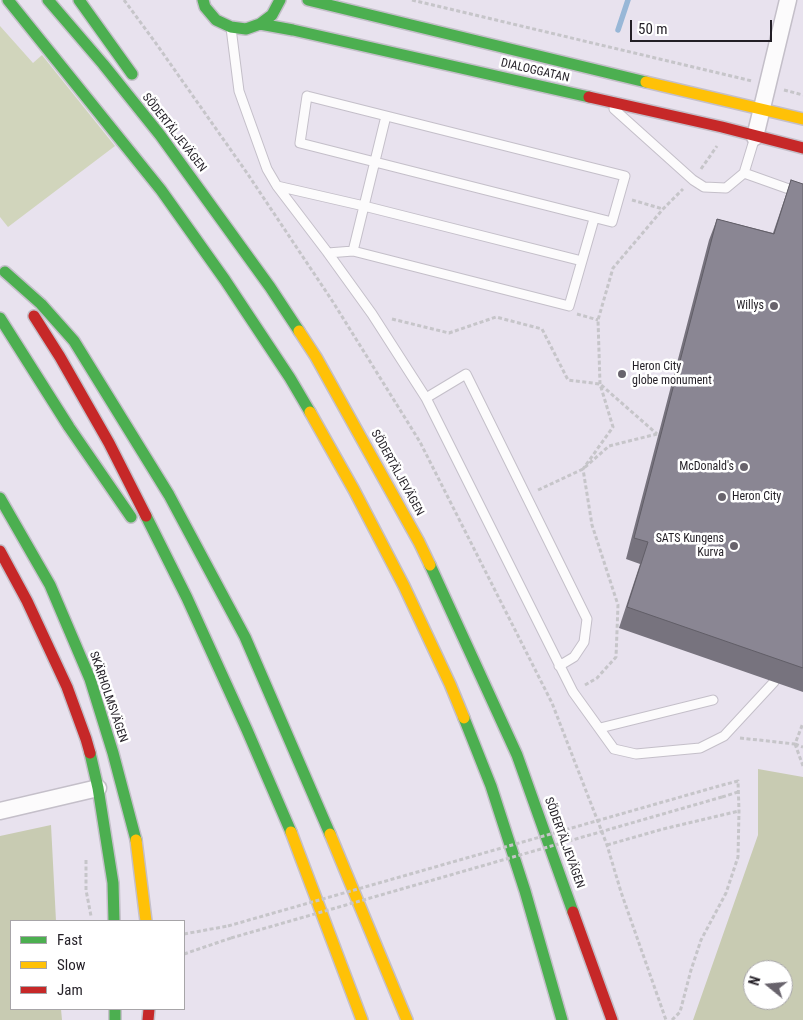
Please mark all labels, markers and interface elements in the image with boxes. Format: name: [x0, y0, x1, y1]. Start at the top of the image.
scale bar: [633, 10, 776, 42]
text: 50 m: [638, 20, 668, 38]
street label: DIALOGGATAN: [499, 56, 571, 86]
street label: SÖDERTÄLJEVÄGEN: [139, 91, 209, 175]
place label: Willys: [736, 299, 764, 313]
marker: Willys: [768, 300, 780, 312]
place label: Heron City globe monument: [632, 360, 712, 388]
marker: Heron City globe monument: [616, 368, 628, 380]
street label: SÖDERTÄLJEVÄGEN: [367, 428, 427, 518]
place label: McDonald's: [679, 460, 734, 474]
marker: McDonald's: [738, 461, 750, 473]
place label: Heron City: [732, 490, 781, 504]
marker: Heron City: [716, 491, 728, 503]
place label: SATS Kungens Kurva: [656, 532, 724, 560]
marker: SATS Kungens Kurva: [728, 540, 740, 552]
street label: SKÄRHOLMSVÄGEN: [86, 650, 130, 744]
street label: SÖDERTÄLJEVÄGEN: [541, 795, 587, 891]
legend: [10, 920, 185, 1010]
text: Fast: [57, 931, 82, 949]
text: Slow: [57, 956, 86, 974]
north arrow: [743, 960, 793, 1010]
text: N: [746, 974, 764, 987]
text: Jam: [57, 981, 83, 999]

